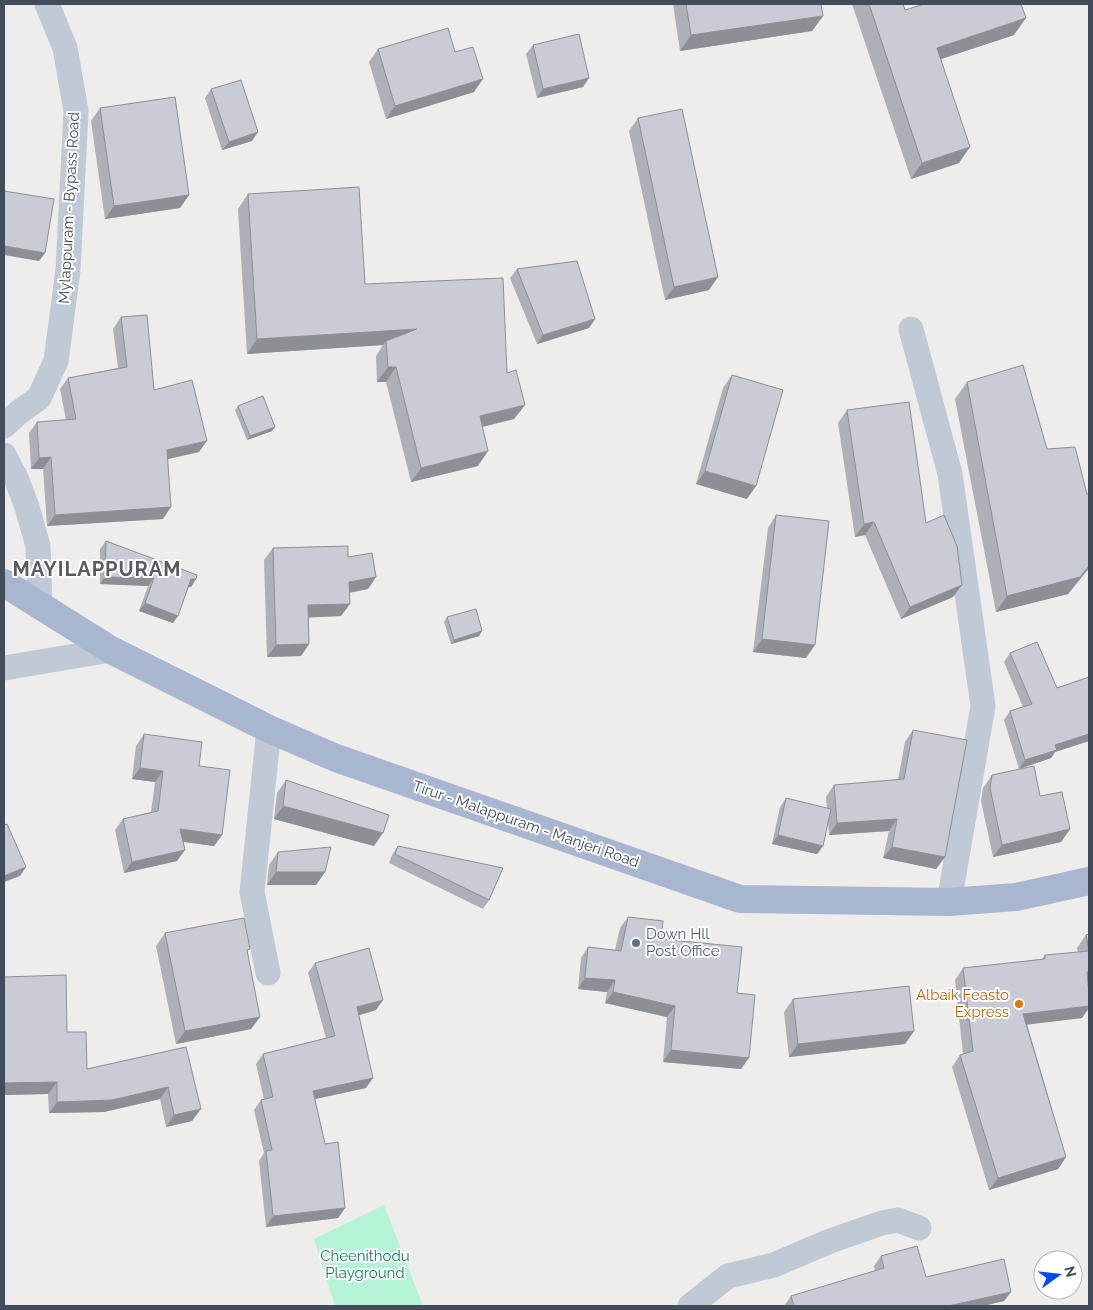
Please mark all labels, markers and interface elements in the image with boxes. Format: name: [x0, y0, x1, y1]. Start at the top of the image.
street label: Mylappuram - Bypass Road: [55, 112, 83, 304]
district label: MAYILAPPURAM: [12, 557, 182, 581]
street label: Tirur - Malappuram - Manjeri Road: [410, 777, 642, 871]
place label: Down Hll Post Office: [646, 925, 720, 960]
marker: Down Hll Post Office: [630, 937, 642, 949]
place label: Albaik Feasto Express: [916, 986, 1009, 1021]
marker: Albaik Feasto Express: [1013, 998, 1025, 1010]
park label: Cheenithodu Playground: [320, 1247, 410, 1282]
north arrow: [1033, 1250, 1083, 1300]
text: N: [1061, 1264, 1080, 1279]

